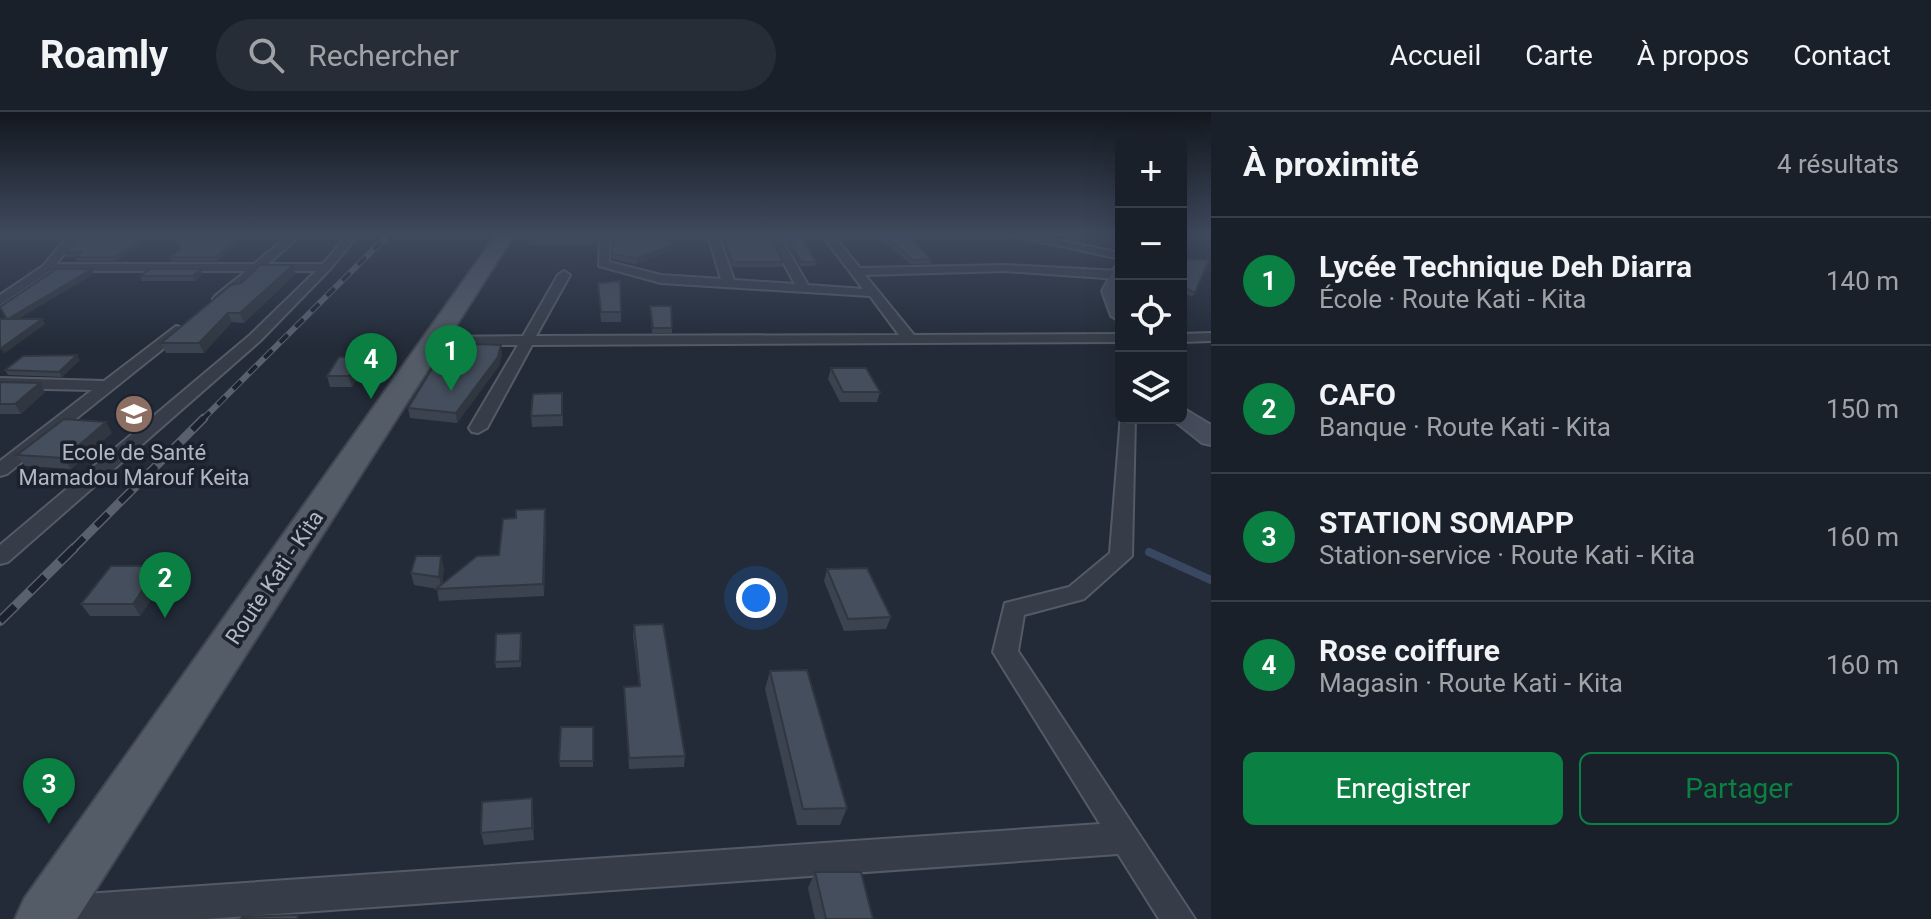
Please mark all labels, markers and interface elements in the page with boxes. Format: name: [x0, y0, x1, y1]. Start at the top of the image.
search box: [216, 19, 776, 91]
text: Roamly: [40, 33, 168, 77]
icon: search: [244, 33, 288, 77]
text: Rechercher: [308, 38, 459, 73]
text: Accueil: [1390, 39, 1481, 72]
text: Carte: [1525, 39, 1593, 72]
text: À propos: [1637, 39, 1749, 72]
text: Contact: [1793, 39, 1891, 72]
map controls: [1115, 136, 1187, 424]
button: +: [1115, 136, 1187, 208]
text: À proximité: [1243, 144, 1419, 184]
text: 4 résultats: [1777, 149, 1899, 179]
button: −: [1115, 208, 1187, 280]
text: Lycée Technique Deh Diarra: [1319, 249, 1692, 284]
text: 1: [1262, 266, 1276, 296]
text: 140 m: [1826, 266, 1899, 296]
button: locate: [1115, 280, 1187, 352]
text: École · Route Kati - Kita: [1319, 284, 1586, 314]
pin: 1: [425, 325, 477, 391]
pin: 4: [345, 333, 397, 399]
button: layers: [1115, 352, 1187, 424]
text: CAFO: [1319, 377, 1396, 412]
school or university icon: Ecole de Santé Mamadou Marouf Keita: [113, 393, 155, 435]
text: 2: [1262, 394, 1276, 424]
text: 150 m: [1826, 394, 1899, 424]
text: Banque · Route Kati - Kita: [1319, 412, 1611, 442]
place label: Ecole de Santé Mamadou Marouf Keita: [19, 440, 249, 490]
text: STATION SOMAPP: [1319, 505, 1574, 540]
street label: Route Kati - Kita: [220, 506, 328, 649]
text: 3: [1262, 522, 1276, 552]
text: 160 m: [1826, 522, 1899, 552]
text: Station-service · Route Kati - Kita: [1319, 540, 1695, 570]
pin: 2: [139, 552, 191, 618]
your location: [736, 578, 776, 618]
text: Rose coiffure: [1319, 633, 1500, 668]
text: 4: [1262, 650, 1276, 680]
text: 160 m: [1826, 650, 1899, 680]
text: Magasin · Route Kati - Kita: [1319, 668, 1623, 698]
button: Enregistrer: [1243, 752, 1563, 825]
button: Partager: [1579, 752, 1899, 825]
pin: 3: [23, 758, 75, 824]

